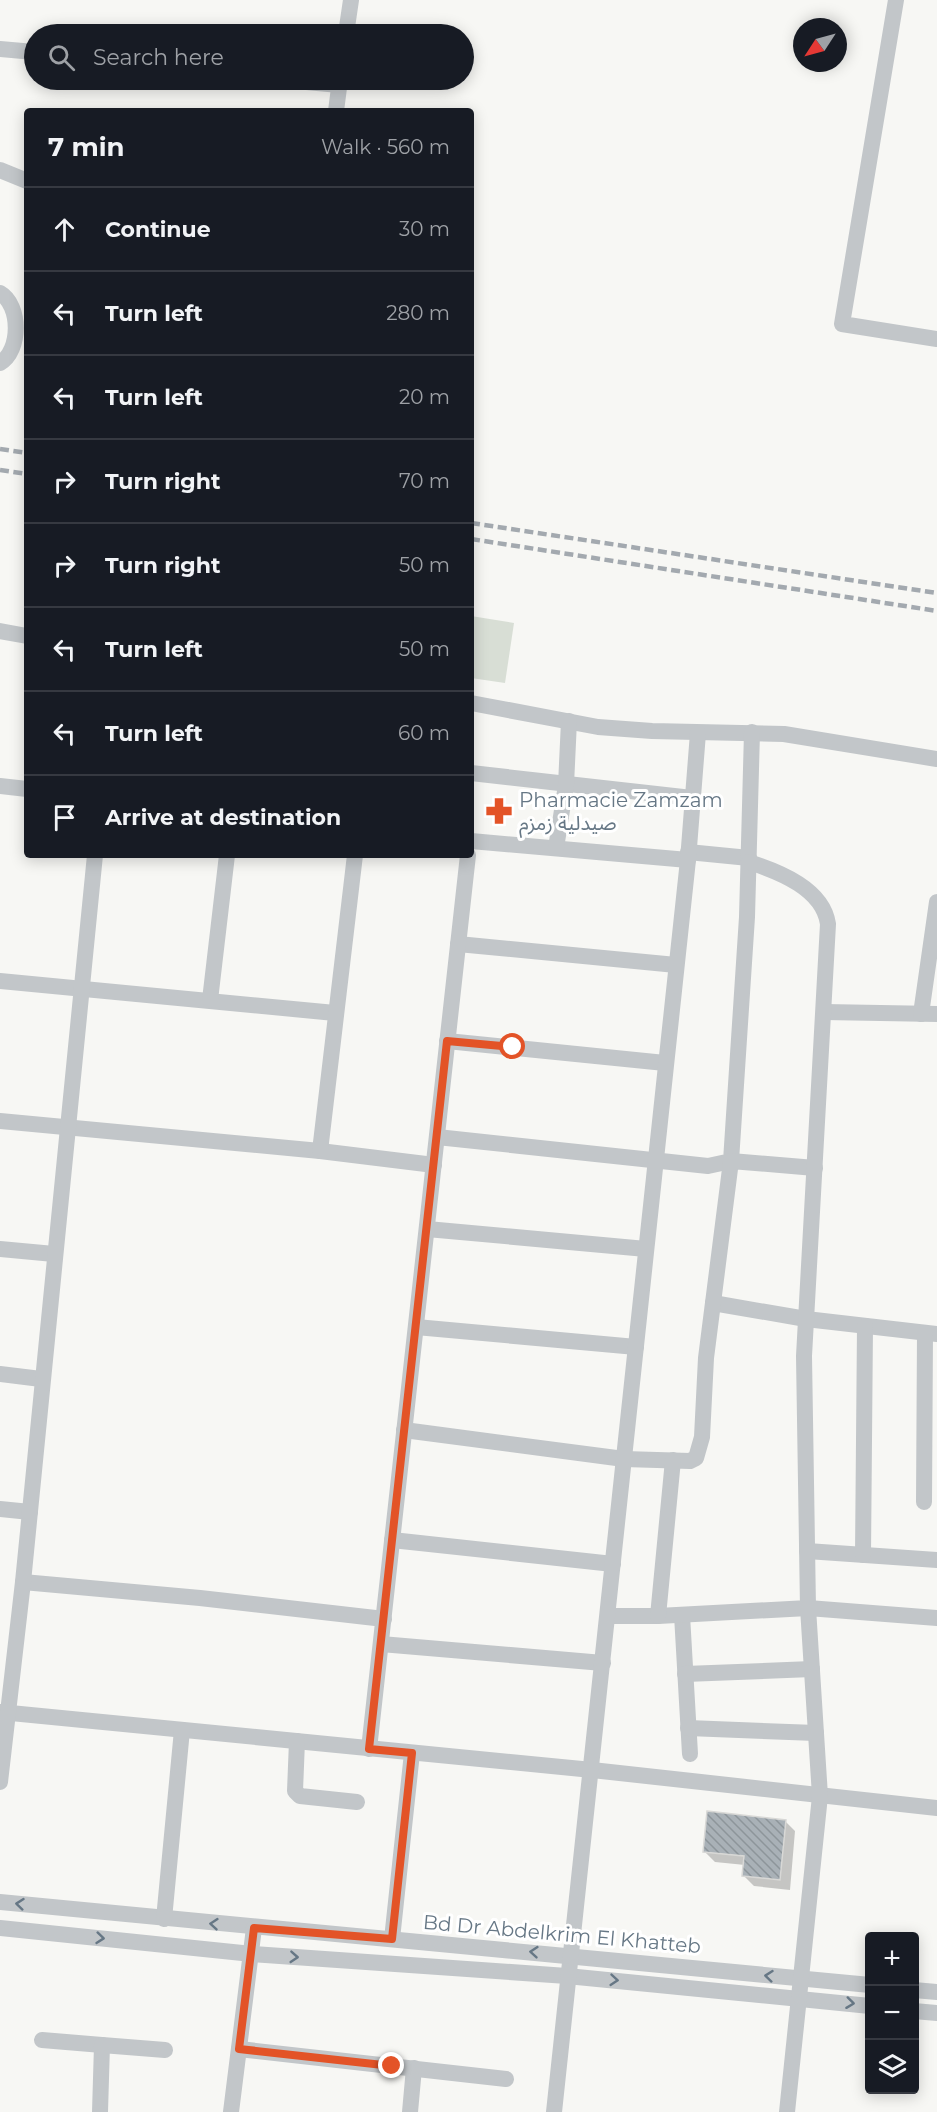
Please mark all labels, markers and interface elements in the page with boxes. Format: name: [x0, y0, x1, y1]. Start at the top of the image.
north arrow: [793, 18, 847, 72]
search box: [24, 24, 474, 90]
icon: search: [45, 41, 78, 74]
text: Search here: [93, 44, 224, 71]
text: 7 min: [48, 131, 125, 163]
text: Walk · 560 m: [321, 135, 450, 159]
icon: ahead: [48, 213, 81, 246]
text: Continue: [105, 216, 211, 243]
text: 30 m: [399, 217, 450, 241]
icon: left: [48, 297, 81, 330]
text: Turn left: [105, 300, 203, 327]
text: 280 m: [386, 301, 450, 325]
icon: left: [48, 381, 81, 414]
text: Turn left: [105, 384, 203, 411]
text: 20 m: [399, 385, 450, 409]
icon: right: [48, 465, 81, 498]
text: Turn right: [105, 468, 220, 495]
text: 70 m: [399, 469, 450, 493]
icon: right: [48, 549, 81, 582]
text: Turn right: [105, 552, 220, 579]
text: 50 m: [399, 553, 450, 577]
icon: left: [48, 633, 81, 666]
text: Turn left: [105, 636, 203, 663]
text: 50 m: [399, 637, 450, 661]
icon: left: [48, 717, 81, 750]
text: Turn left: [105, 720, 203, 747]
text: 60 m: [398, 721, 450, 745]
place label: Pharmacie Zamzam صيدلية زمزم: [519, 788, 723, 838]
pharmacy icon: Pharmacie Zamzam صيدلية زمزم: [484, 796, 514, 826]
icon: arrive: [48, 801, 81, 834]
text: Arrive at destination: [105, 804, 341, 831]
route start: [499, 1033, 525, 1059]
one-way arrow: [15, 1898, 24, 1911]
street label: Bd Dr Abdelkrim El Khatteb: [422, 1910, 702, 1958]
one-way arrow: [209, 1918, 218, 1931]
one-way arrow: [95, 1931, 105, 1944]
map controls: [865, 1932, 919, 2094]
button: +: [865, 1932, 919, 1986]
one-way arrow: [529, 1946, 538, 1959]
one-way arrow: [290, 1950, 299, 1963]
one-way arrow: [765, 1970, 774, 1982]
one-way arrow: [610, 1973, 619, 1986]
button: −: [865, 1986, 919, 2040]
one-way arrow: [845, 1997, 855, 2009]
button: layers: [865, 2040, 919, 2094]
route end: [378, 2052, 404, 2078]

